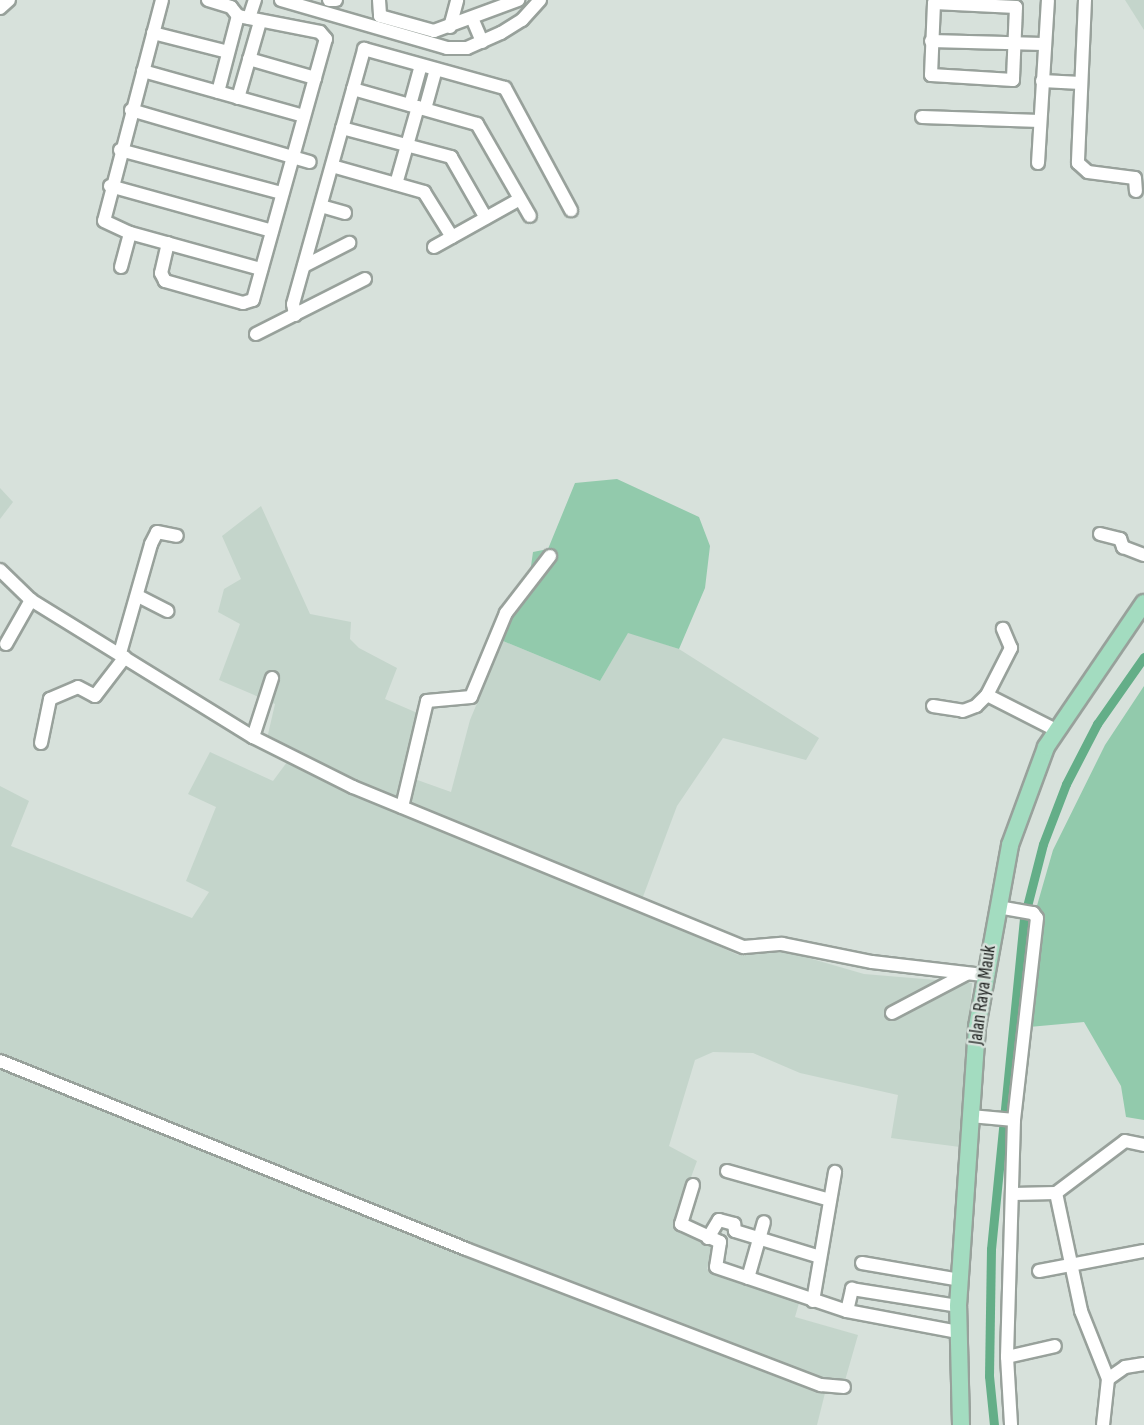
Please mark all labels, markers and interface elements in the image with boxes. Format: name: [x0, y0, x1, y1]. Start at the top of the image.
street label: Jalan Raya Mauk: [965, 944, 1001, 1046]

